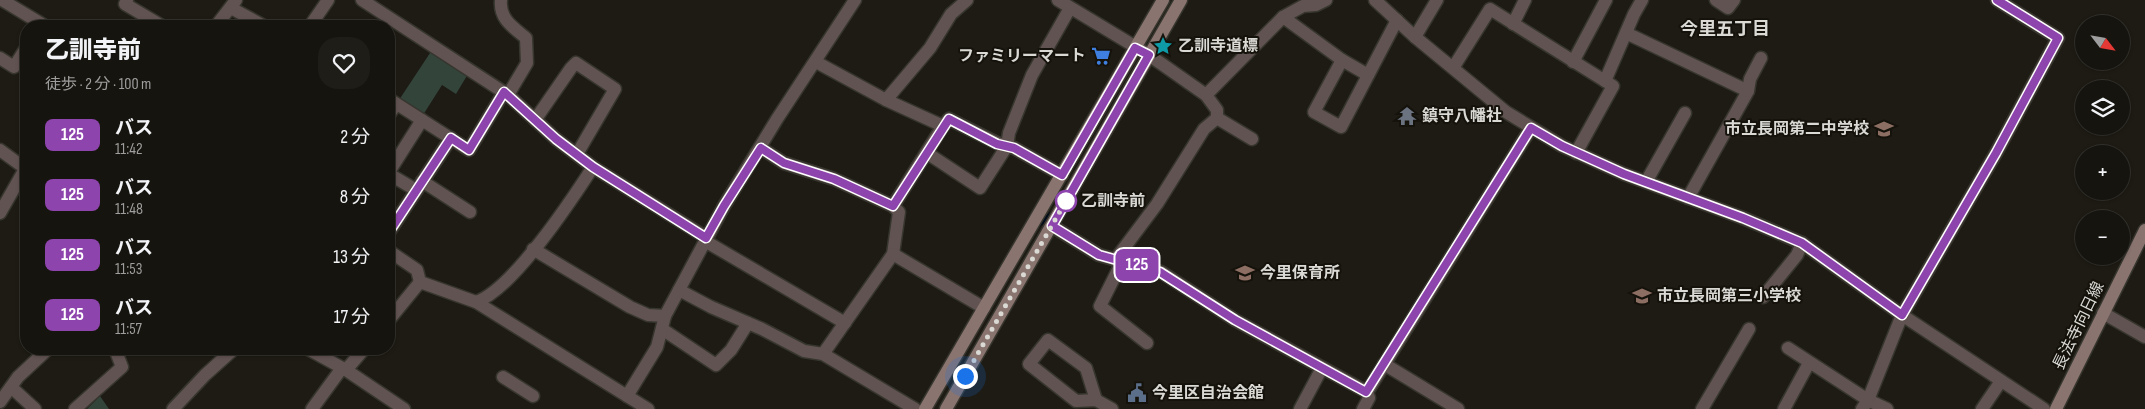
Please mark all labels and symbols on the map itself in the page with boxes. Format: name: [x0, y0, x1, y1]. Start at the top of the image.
north arrow: [2075, 15, 2130, 70]
district label: 今里五丁目: [1680, 19, 1770, 40]
place icon: 乙訓寺道標: [1152, 35, 1174, 57]
place label: 乙訓寺道標: [1178, 37, 1258, 56]
supermarket icon: ファミリーマート: [1090, 45, 1112, 67]
place label: ファミリーマート: [958, 47, 1086, 66]
temple icon: 鎮守八幡社: [1396, 105, 1418, 127]
place label: 鎮守八幡社: [1422, 106, 1502, 126]
school or university icon: 市立長岡第二中学校: [1873, 118, 1895, 140]
place label: 市立長岡第二中学校: [1725, 120, 1869, 139]
marker: 乙訓寺前: [1055, 190, 1077, 212]
place label: 乙訓寺前: [1081, 192, 1145, 211]
line badge: 125: [1108, 249, 1166, 281]
school or university icon: 今里保育所: [1234, 262, 1256, 284]
place label: 今里保育所: [1260, 264, 1340, 283]
street label: 長法寺向日線: [2049, 279, 2109, 373]
school or university icon: 市立長岡第三小学校: [1631, 285, 1653, 307]
place label: 市立長岡第三小学校: [1657, 287, 1801, 306]
your location: [953, 364, 978, 389]
public building icon: 今里区自治会館: [1126, 382, 1148, 404]
place label: 今里区自治会館: [1152, 384, 1264, 403]

